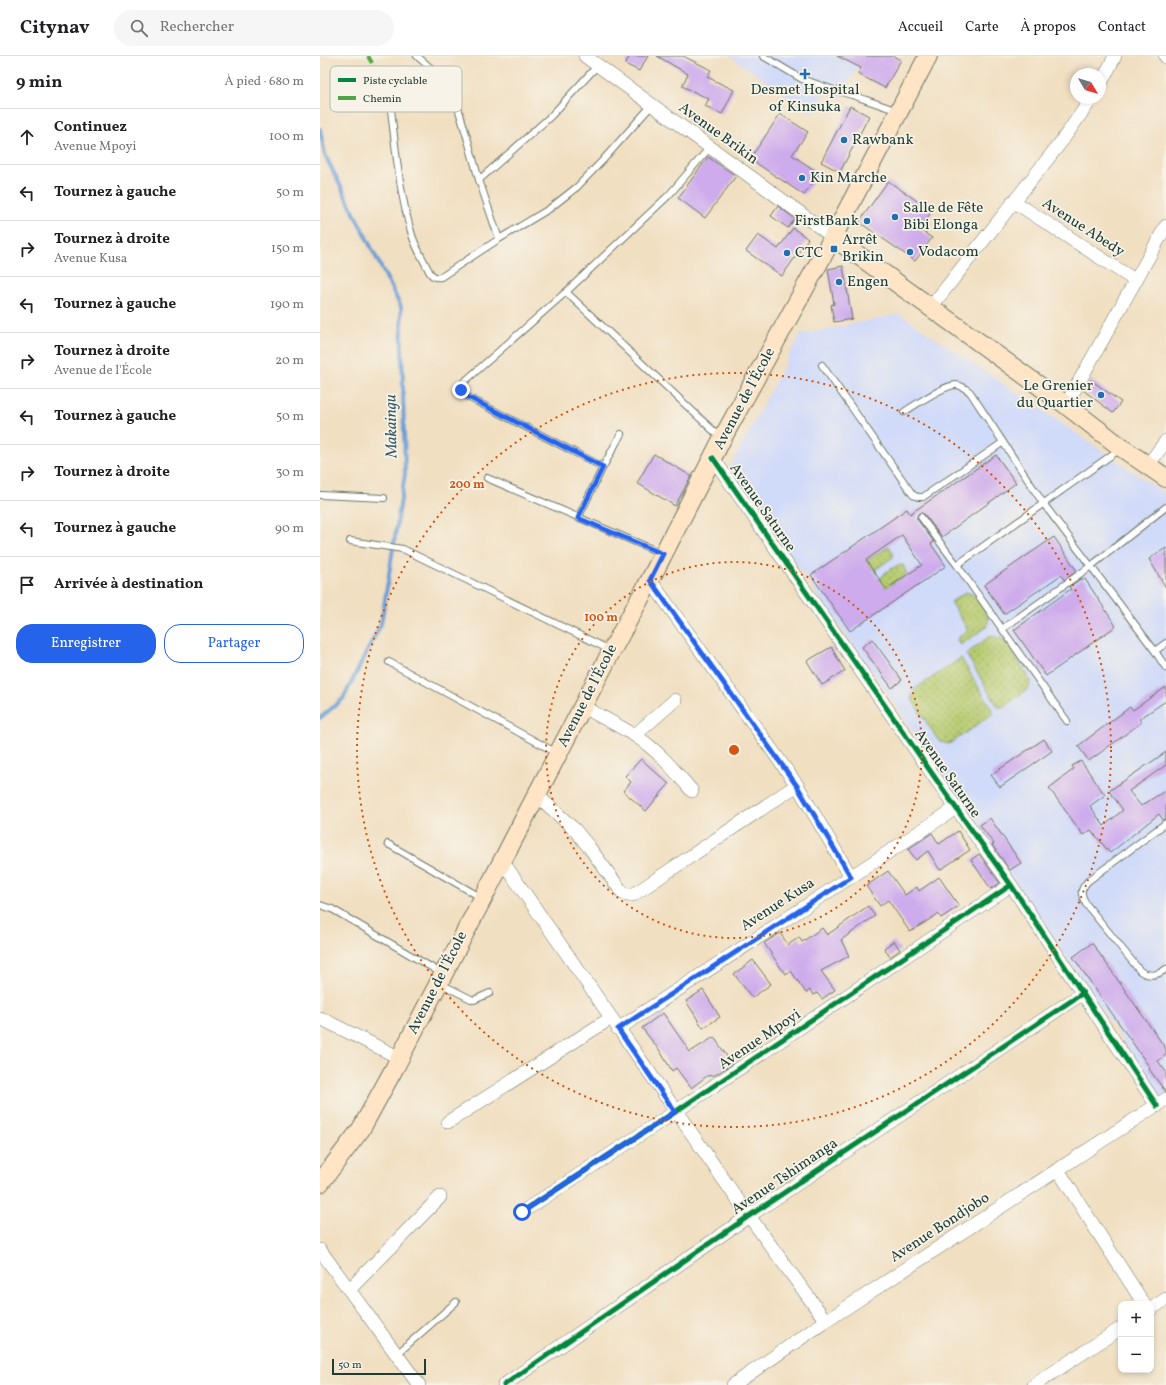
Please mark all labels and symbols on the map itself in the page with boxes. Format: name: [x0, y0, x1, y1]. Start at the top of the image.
legend: [330, 66, 462, 112]
marker: Desmet Hospital of Kinsuka: [799, 68, 811, 80]
north arrow: [1070, 68, 1106, 104]
text: Piste cyclable: [363, 74, 427, 89]
place label: Desmet Hospital of Kinsuka: [750, 80, 860, 118]
text: Chemin: [363, 92, 402, 107]
street label: Avenue Brikin: [674, 98, 762, 170]
place label: Rawbank: [852, 130, 914, 151]
marker: Rawbank: [839, 135, 849, 145]
place label: Kin Marche: [810, 168, 887, 189]
marker: Kin Marche: [797, 173, 807, 183]
street label: Avenue Abedy: [1038, 193, 1128, 263]
place label: Salle de Fête Bibi Elonga: [903, 198, 983, 236]
place label: FirstBank: [795, 211, 859, 232]
marker: Salle de Fête Bibi Elonga: [890, 212, 900, 222]
marker: FirstBank: [862, 216, 872, 226]
place label: Arrêt Brikin: [842, 230, 884, 268]
place label: Vodacom: [918, 242, 979, 263]
place label: CTC: [795, 243, 823, 264]
marker: Arrêt Brikin: [829, 244, 839, 254]
marker: Vodacom: [905, 247, 915, 257]
marker: CTC: [782, 248, 792, 258]
place label: Engen: [847, 272, 889, 293]
marker: Engen: [834, 277, 844, 287]
street label: Avenue de l'École: [709, 344, 781, 454]
place label: Le Grenier du Quartier: [1017, 376, 1093, 414]
route end: [452, 381, 470, 399]
marker: Le Grenier du Quartier: [1096, 390, 1106, 400]
water label: Makaingu: [380, 394, 404, 459]
street label: Avenue Saturne: [724, 460, 800, 556]
text: 200 m: [449, 477, 485, 493]
text: 100 m: [584, 610, 618, 626]
street label: Avenue de l'École: [553, 641, 623, 751]
street label: Avenue Saturne: [909, 726, 985, 822]
centre of rings: [727, 743, 741, 757]
street label: Avenue Kusa: [737, 873, 819, 937]
street label: Avenue de l'École: [403, 928, 473, 1038]
street label: Avenue Mpoyi: [715, 1005, 805, 1075]
street label: Avenue Tshimanga: [728, 1134, 842, 1220]
street label: Avenue Bondjobo: [886, 1188, 994, 1268]
route start: [513, 1203, 531, 1221]
scale bar: [332, 1357, 426, 1376]

